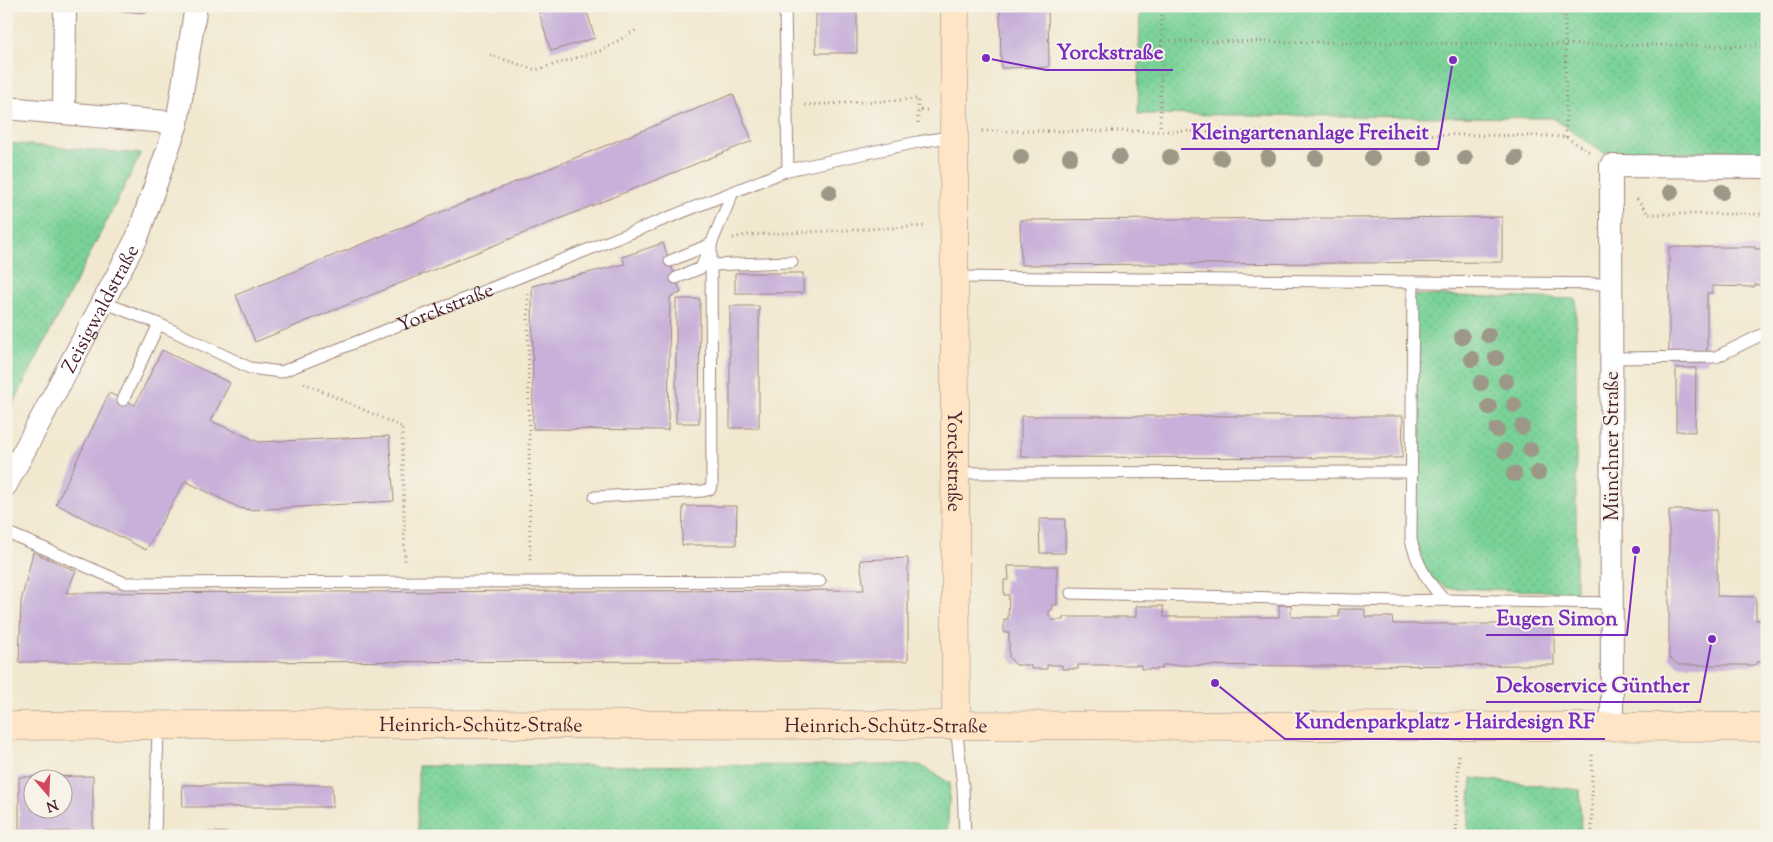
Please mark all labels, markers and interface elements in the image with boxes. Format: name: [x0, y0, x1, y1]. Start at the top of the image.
callout: Yorckstraße: [1046, 34, 1173, 70]
text: Yorckstraße: [1057, 39, 1164, 69]
callout: Kleingartenanlage Freiheit: [1181, 113, 1438, 149]
text: Kleingartenanlage Freiheit: [1191, 119, 1429, 149]
street label: Zeisigwaldstraße: [56, 240, 148, 379]
street label: Yorckstraße: [393, 277, 499, 341]
street label: Münchner Straße: [1599, 371, 1628, 521]
street label: Yorckstraße: [938, 410, 967, 512]
callout: Eugen Simon: [1486, 599, 1627, 635]
text: Eugen Simon: [1496, 605, 1618, 635]
callout: Dekoservice Günther: [1486, 666, 1700, 702]
text: Dekoservice Günther: [1496, 672, 1690, 702]
callout: Kundenparkplatz - Hairdesign RF: [1285, 703, 1605, 739]
text: Kundenparkplatz - Hairdesign RF: [1295, 708, 1595, 738]
street label: Heinrich-Schütz-Straße: [379, 712, 583, 741]
street label: Heinrich-Schütz-Straße: [784, 713, 988, 742]
north arrow: [22, 770, 72, 820]
text: N: [43, 793, 60, 816]

